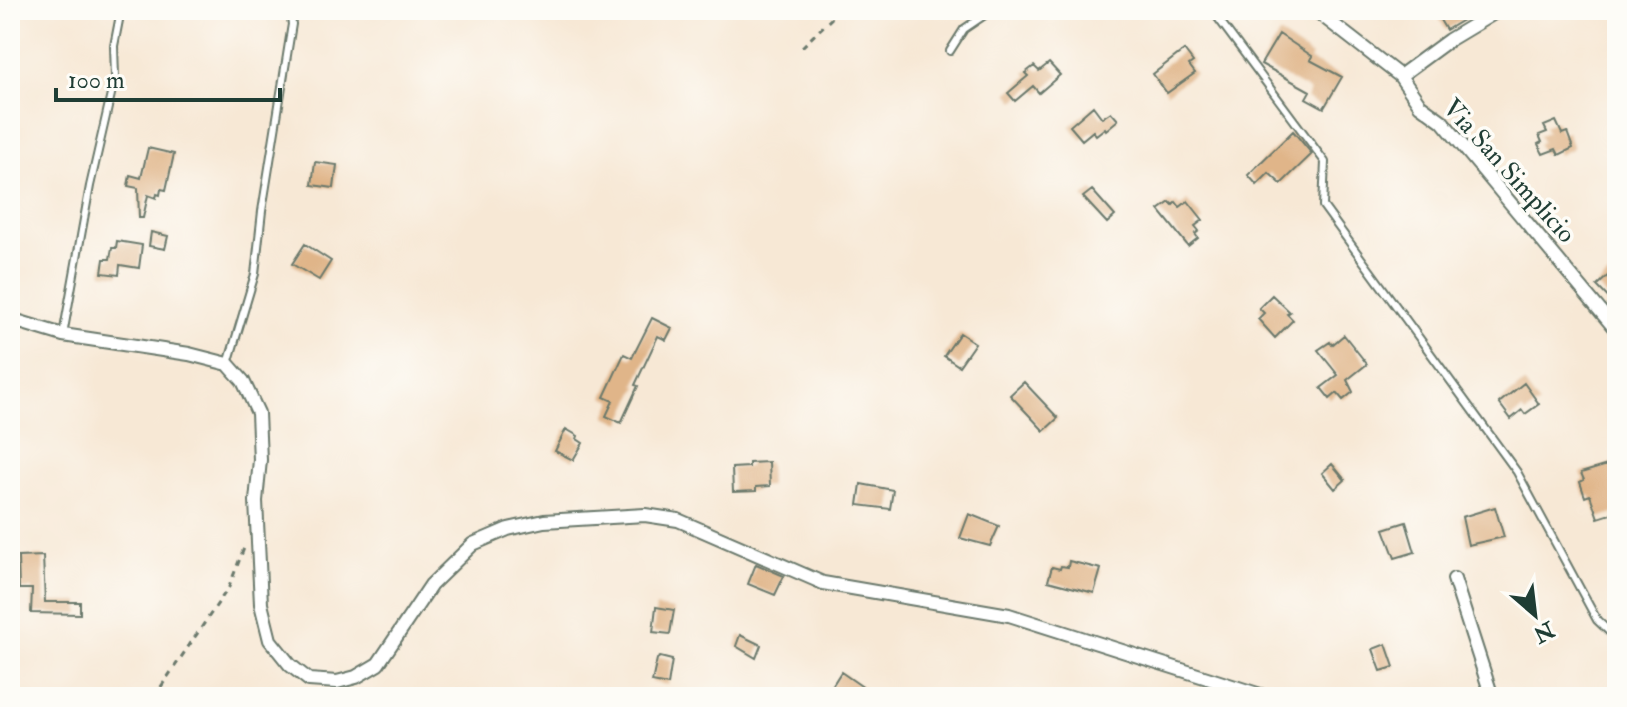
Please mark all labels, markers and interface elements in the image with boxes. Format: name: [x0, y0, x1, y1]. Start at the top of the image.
scale bar: [56, 52, 280, 102]
text: 100 m: [68, 65, 125, 96]
street label: Via San Simplicio: [1435, 92, 1582, 250]
north arrow: [1495, 575, 1575, 655]
text: N: [1528, 614, 1560, 649]

